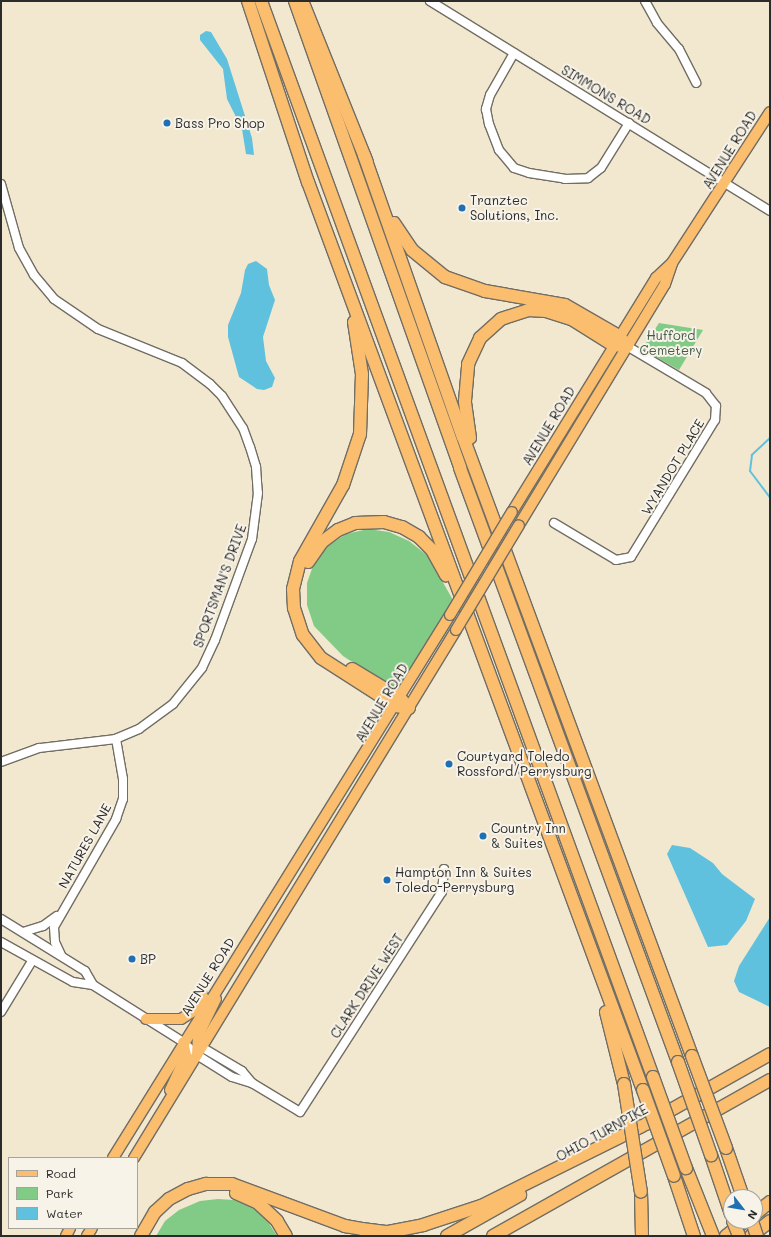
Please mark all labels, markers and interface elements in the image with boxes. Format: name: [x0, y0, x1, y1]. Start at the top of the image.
street label: SIMMONS ROAD: [558, 62, 654, 128]
street label: AVENUE ROAD: [700, 108, 760, 192]
place label: Bass Pro Shop: [175, 115, 265, 131]
marker: Bass Pro Shop: [162, 118, 172, 128]
place label: Tranztec Solutions, Inc.: [470, 193, 559, 224]
marker: Tranztec Solutions, Inc.: [457, 203, 467, 213]
park label: Hufford Cemetery: [640, 328, 702, 359]
street label: AVENUE ROAD: [519, 384, 579, 468]
street label: WYANDOT PLACE: [638, 416, 708, 518]
street label: SPORTSMAN'S DRIVE: [190, 522, 250, 650]
street label: AVENUE ROAD: [352, 661, 412, 745]
place label: Courtyard Toledo Rossford/Perrysburg: [457, 749, 592, 780]
marker: Courtyard Toledo Rossford/Perrysburg: [444, 759, 454, 769]
street label: NATURES LANE: [55, 801, 115, 891]
place label: Country Inn & Suites: [491, 821, 566, 852]
marker: Country Inn & Suites: [478, 831, 488, 841]
place label: Hampton Inn & Suites Toledo-Perrysburg: [395, 865, 532, 896]
marker: Hampton Inn & Suites Toledo-Perrysburg: [382, 875, 392, 885]
street label: CLARK DRIVE WEST: [327, 931, 407, 1041]
street label: AVENUE ROAD: [178, 935, 238, 1019]
place label: BP: [140, 951, 156, 967]
marker: BP: [127, 954, 137, 964]
street label: OHIO TURNPIKE: [553, 1101, 651, 1165]
legend: [8, 1157, 138, 1229]
text: Road: [46, 1165, 76, 1181]
text: Park: [46, 1185, 73, 1201]
north arrow: [723, 1189, 763, 1229]
text: Water: [46, 1205, 83, 1221]
text: N: [744, 1207, 761, 1222]

